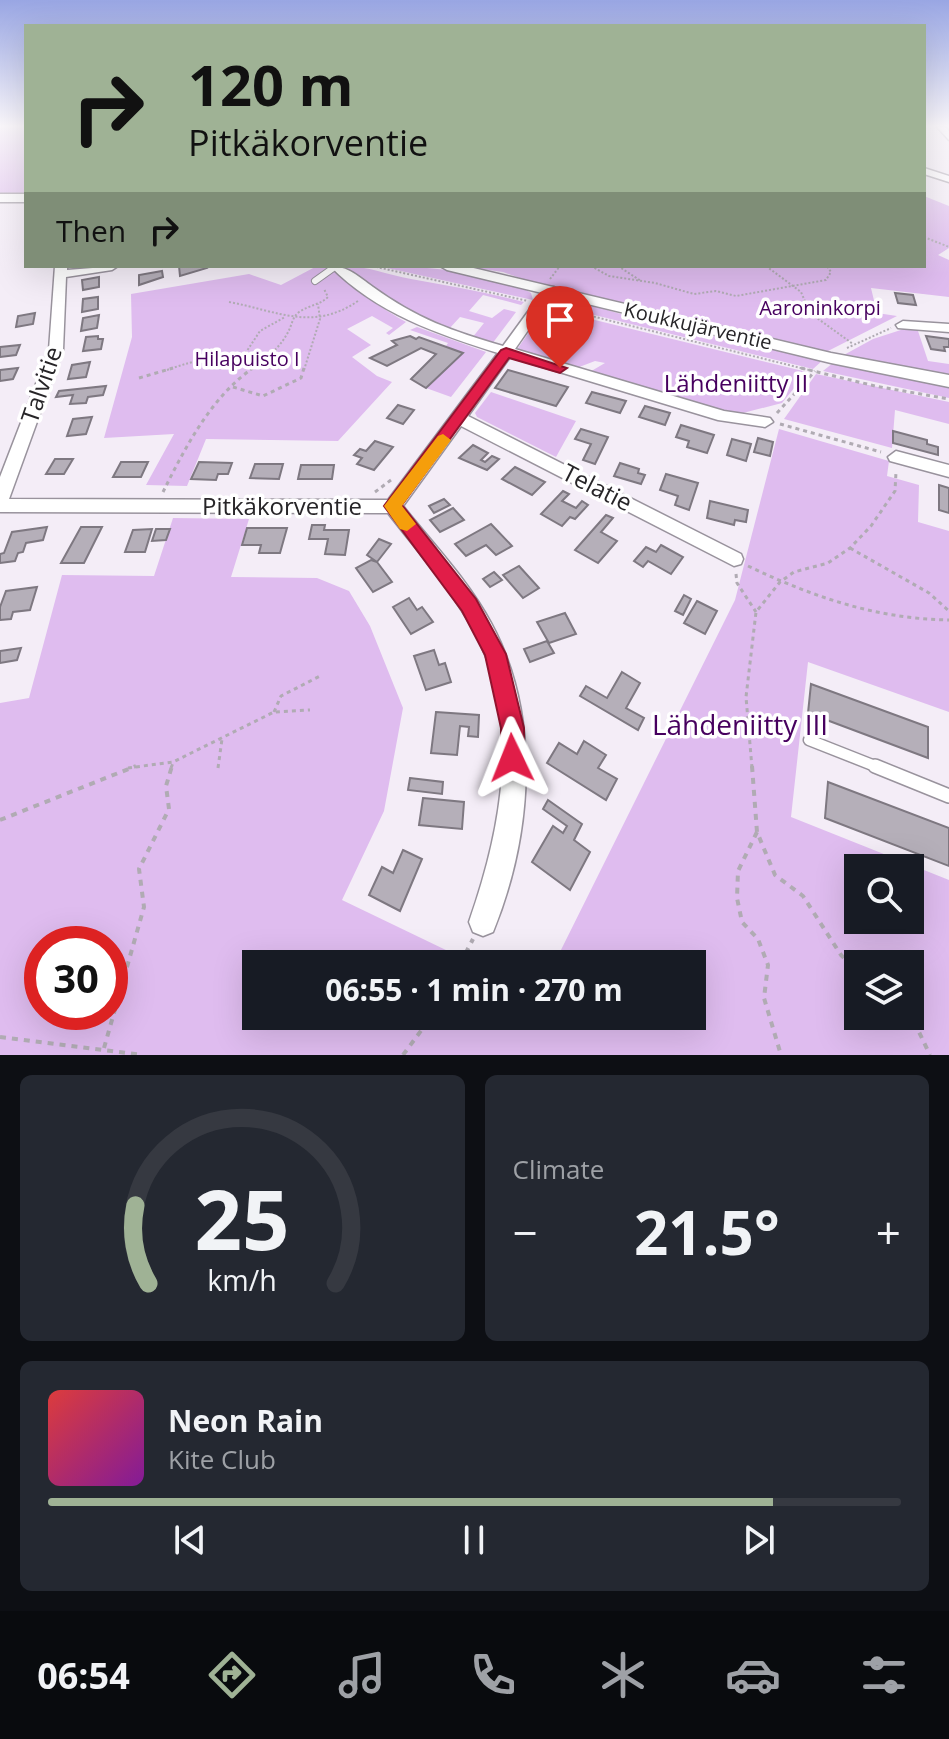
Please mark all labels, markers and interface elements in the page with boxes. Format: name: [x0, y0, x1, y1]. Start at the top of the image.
text: 120 m: [188, 46, 354, 122]
icon: right: [56, 56, 160, 160]
text: Pitkäkorventie: [188, 118, 428, 167]
icon: right: [142, 208, 186, 252]
text: Then: [56, 210, 126, 251]
pin: [526, 286, 594, 368]
park label: Aaroninkorpi: [759, 294, 881, 321]
street label: Koukkujärventie: [621, 295, 775, 356]
icon: arrive: [538, 298, 582, 342]
street label: Talvitie: [12, 342, 69, 427]
park label: Hilapuisto I: [195, 345, 299, 372]
park label: Lähdeniitty II: [664, 366, 808, 399]
street label: Telatie: [557, 455, 638, 518]
street label: Pitkäkorventie: [202, 489, 362, 522]
park label: Lähdeniitty III: [652, 705, 828, 743]
position arrow: [470, 716, 554, 800]
map controls: [844, 854, 924, 1030]
button: search: [844, 854, 924, 934]
speed limit sign: 30: [24, 926, 128, 1030]
button: layers: [844, 950, 924, 1030]
text: 06:55 · 1 min · 270 m: [325, 969, 623, 1010]
text: Climate: [513, 1151, 604, 1187]
text: 25: [195, 1161, 290, 1274]
text: 21.5°: [634, 1191, 780, 1273]
text: −: [513, 1202, 538, 1262]
text: +: [876, 1202, 901, 1262]
text: km/h: [208, 1260, 277, 1299]
text: Neon Rain: [168, 1400, 323, 1441]
text: Kite Club: [168, 1441, 276, 1477]
icon: previous: [168, 1518, 212, 1562]
icon: pause: [452, 1518, 496, 1562]
icon: next: [737, 1518, 781, 1562]
icon: directions: [204, 1647, 260, 1703]
icon: music: [334, 1647, 390, 1703]
icon: phone: [465, 1647, 521, 1703]
icon: climate: [595, 1647, 651, 1703]
icon: car: [725, 1647, 781, 1703]
icon: filters: [856, 1647, 912, 1703]
text: 06:54: [37, 1651, 130, 1700]

